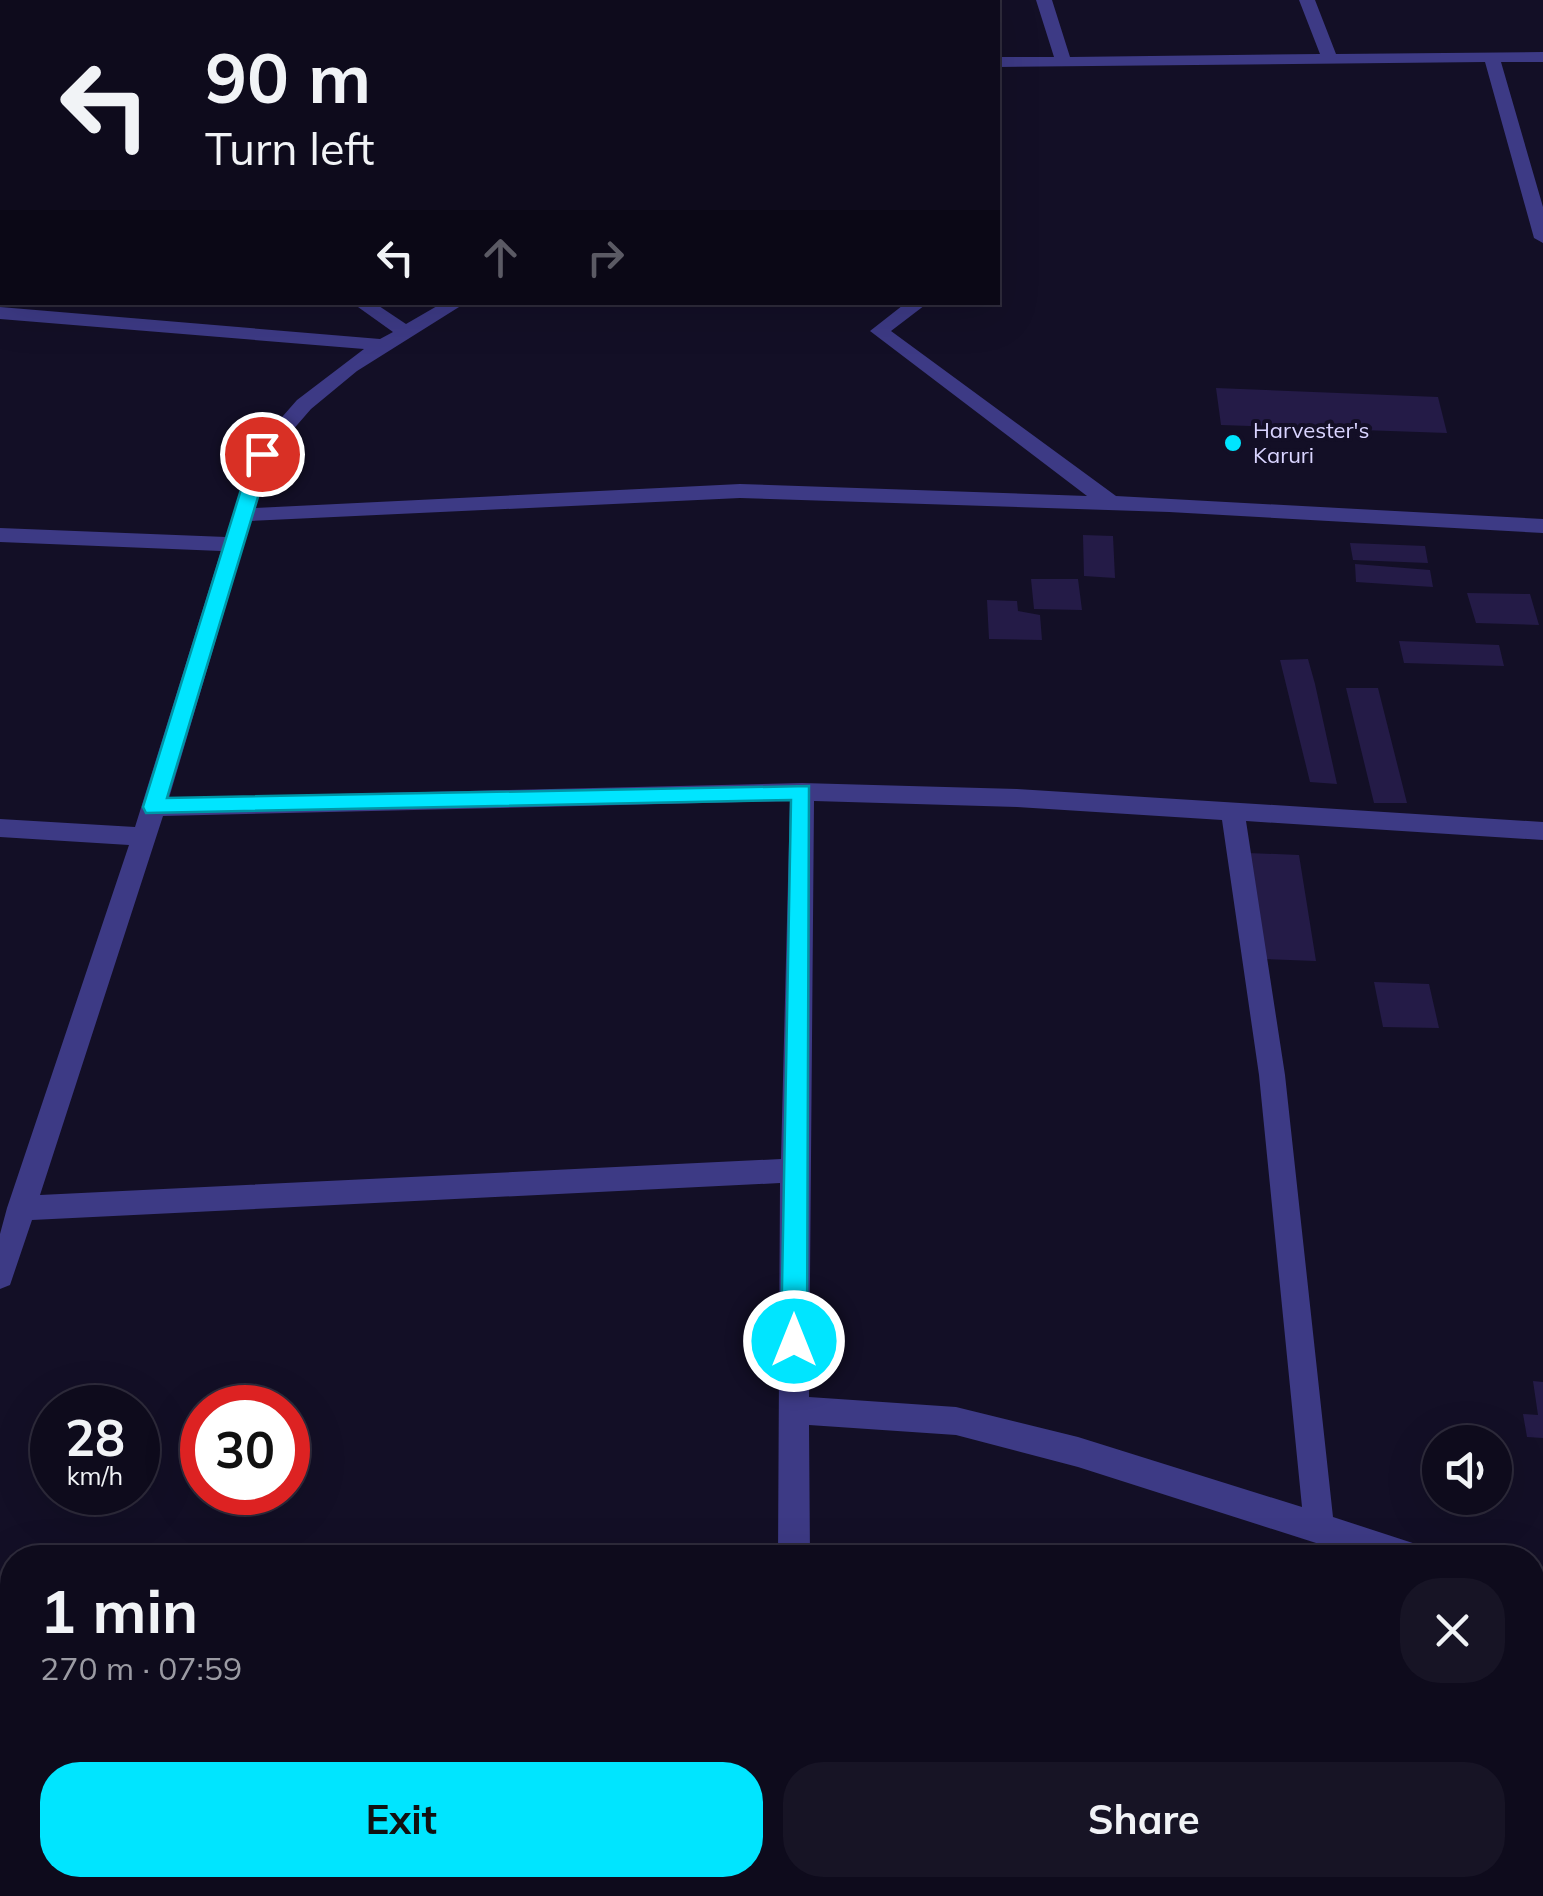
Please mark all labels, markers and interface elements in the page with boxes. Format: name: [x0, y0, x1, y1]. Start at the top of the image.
text: 90 m: [205, 33, 371, 121]
icon: left: [40, 40, 170, 170]
text: Turn left: [205, 120, 374, 176]
icon: left: [368, 230, 423, 285]
icon: ahead: [473, 230, 528, 285]
icon: right: [578, 230, 633, 285]
pin: [220, 412, 305, 497]
place label: Harvester's Karuri: [1253, 416, 1369, 469]
icon: arrive: [235, 427, 290, 482]
marker: Harvester's Karuri: [1222, 432, 1244, 454]
position arrow: [742, 1289, 846, 1393]
speed limit sign: 30: [180, 1385, 310, 1515]
text: 28: [65, 1406, 125, 1469]
map controls: [1422, 1425, 1512, 1515]
button: sound: [1422, 1425, 1512, 1515]
text: km/h: [67, 1460, 123, 1491]
text: 1 min: [40, 1573, 198, 1648]
button: close: [1400, 1578, 1505, 1683]
text: 270 m · 07:59: [40, 1648, 242, 1688]
button: Exit: [40, 1762, 763, 1877]
button: Share: [783, 1762, 1505, 1877]

